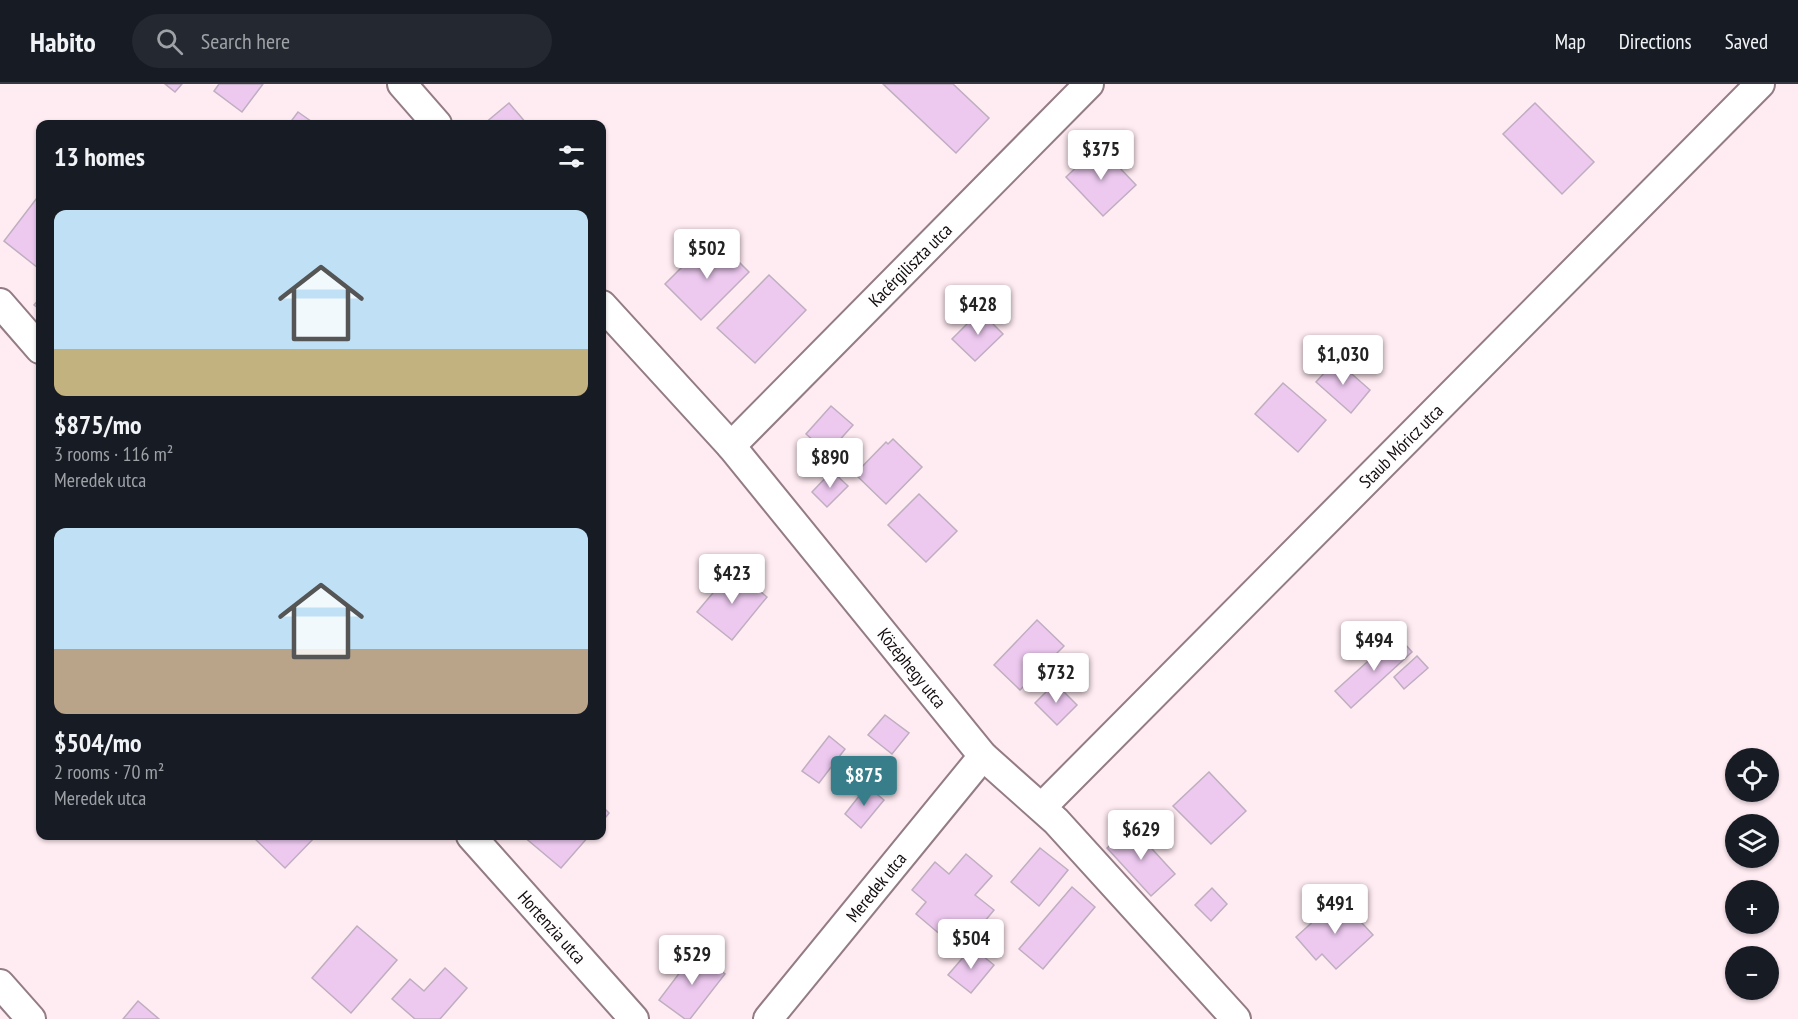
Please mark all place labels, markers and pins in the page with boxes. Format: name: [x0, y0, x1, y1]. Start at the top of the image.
pin: $375: [1065, 130, 1137, 181]
pin: $502: [671, 229, 743, 280]
pin: $428: [942, 285, 1014, 336]
pin: $1,030: [1294, 335, 1392, 386]
pin: $890: [794, 438, 866, 489]
pin: $423: [696, 554, 768, 605]
pin: $494: [1338, 621, 1410, 672]
pin: $732: [1020, 653, 1092, 704]
pin: $875: [828, 756, 900, 807]
pin: $629: [1105, 810, 1177, 861]
pin: $491: [1299, 884, 1371, 935]
pin: $504: [935, 919, 1007, 970]
pin: $529: [656, 935, 728, 986]

